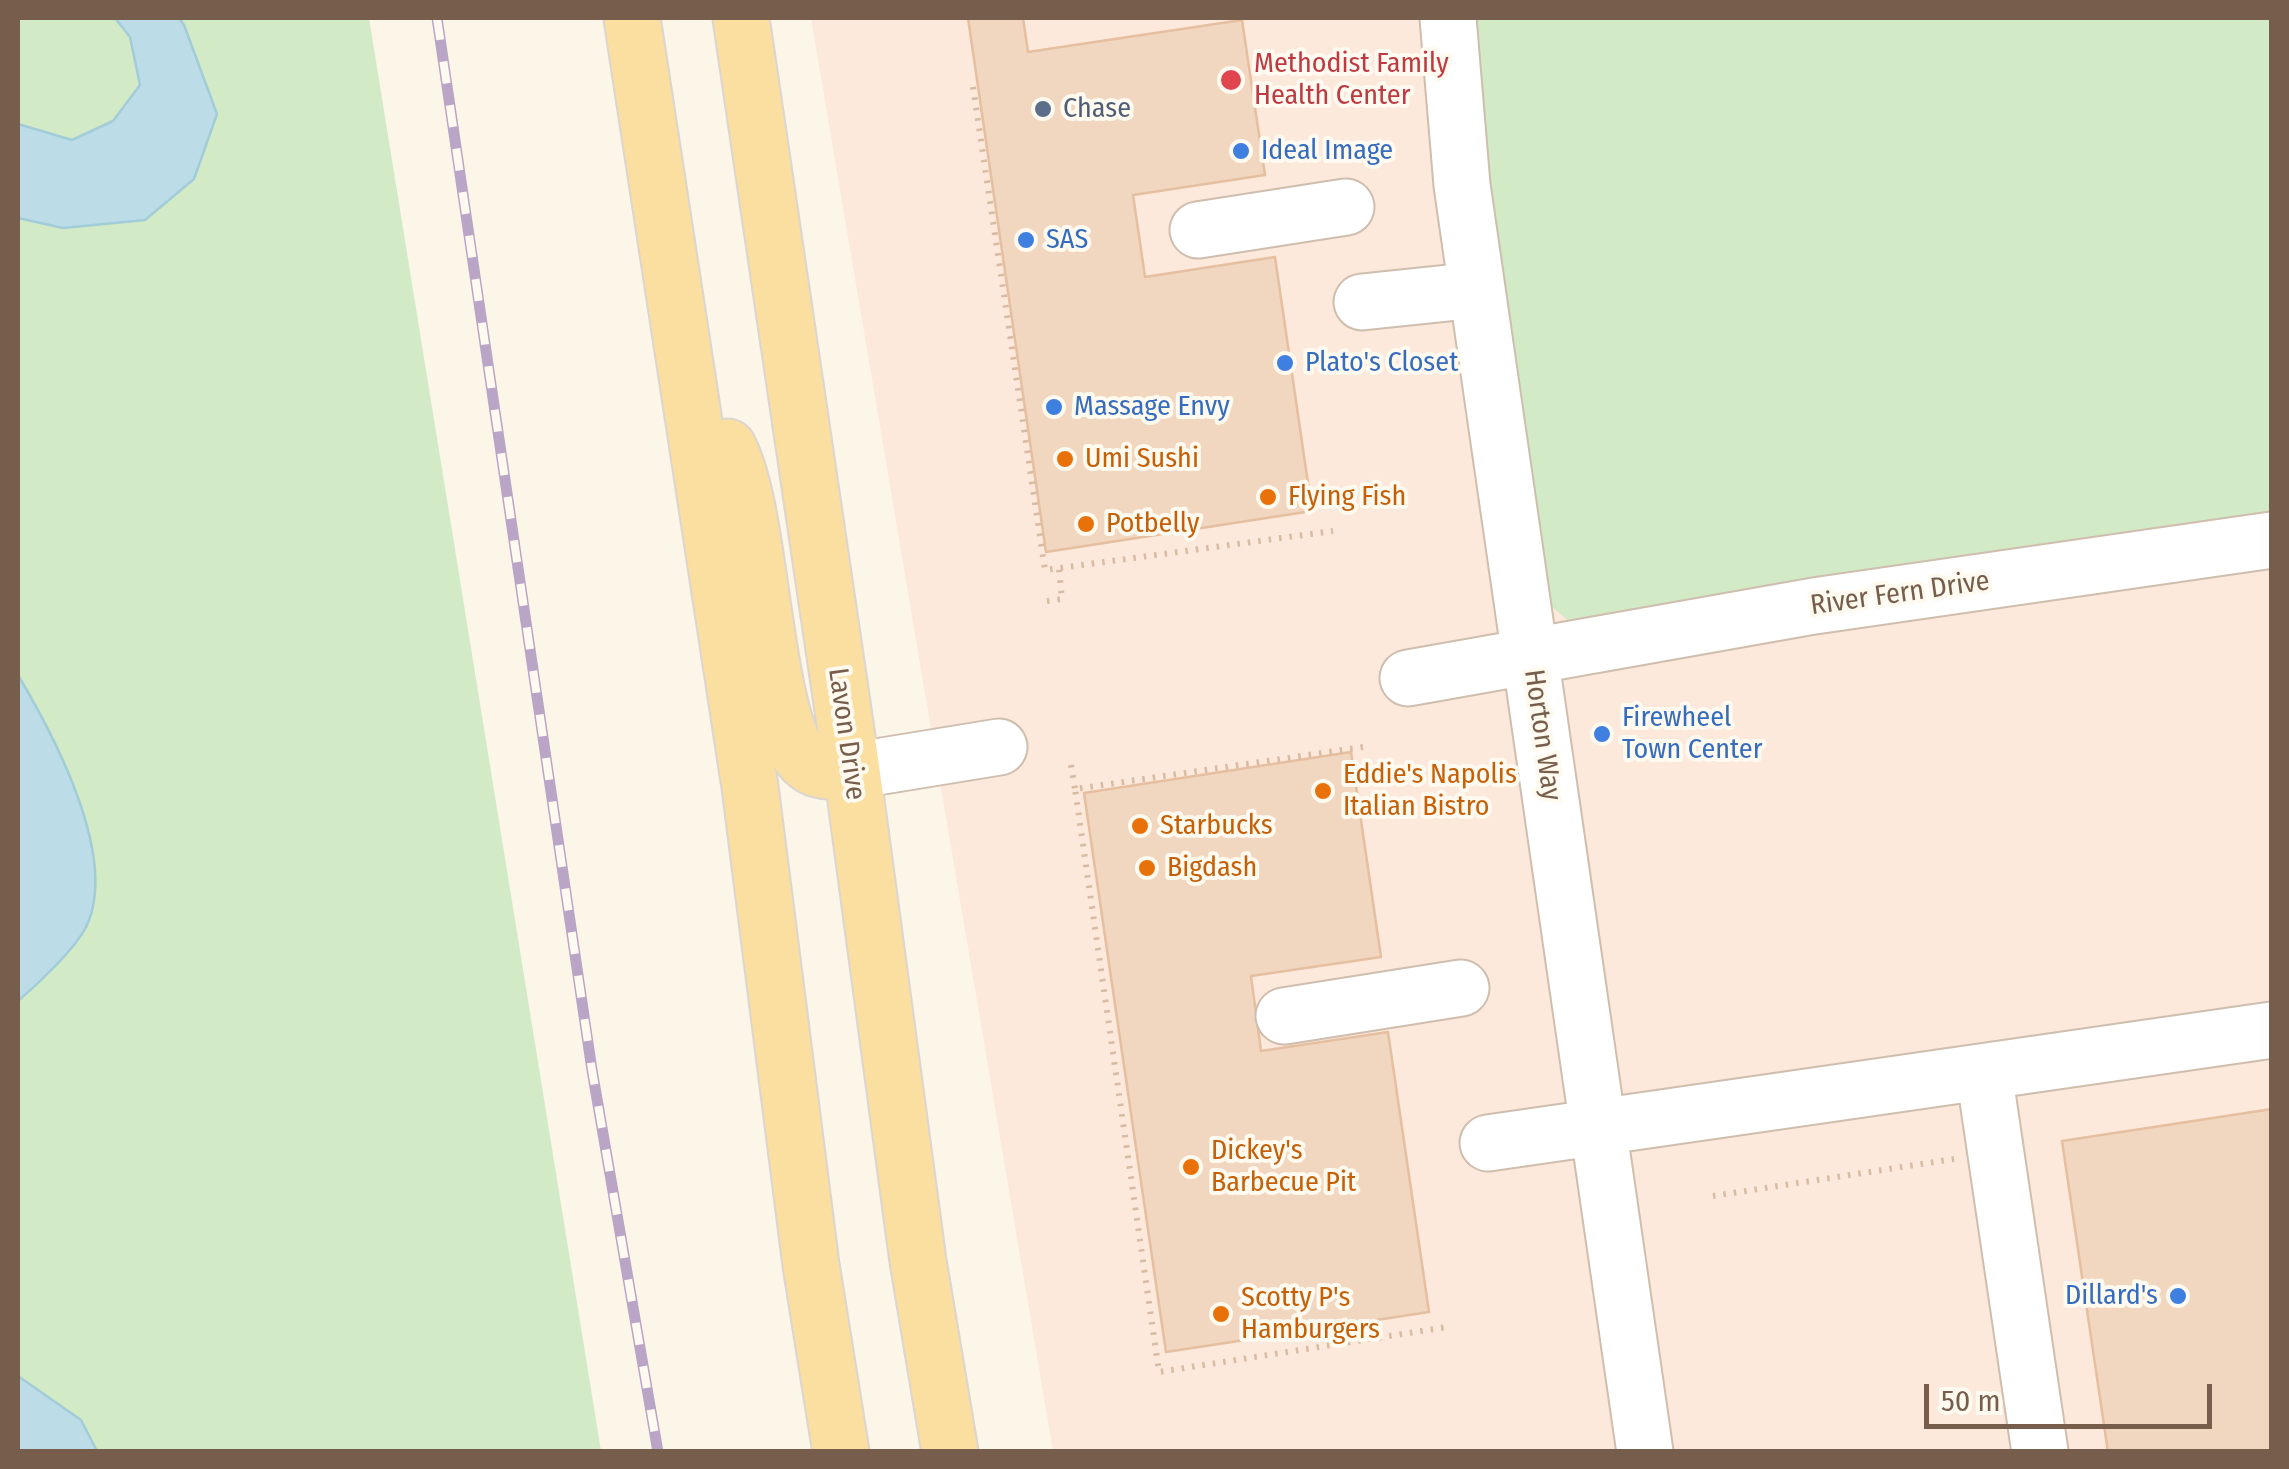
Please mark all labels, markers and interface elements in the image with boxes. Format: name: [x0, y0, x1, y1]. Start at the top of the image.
place label: Methodist Family Health Center: [1254, 47, 1449, 113]
marker: Methodist Family Health Center: [1218, 67, 1244, 93]
place label: Chase: [1063, 92, 1131, 126]
marker: Chase: [1032, 98, 1054, 120]
place label: Ideal Image: [1261, 134, 1393, 168]
marker: Ideal Image: [1230, 140, 1252, 162]
place label: SAS: [1046, 223, 1088, 257]
marker: SAS: [1015, 229, 1037, 251]
place label: Plato's Closet: [1305, 346, 1458, 380]
marker: Plato's Closet: [1274, 352, 1296, 374]
place label: Massage Envy: [1074, 390, 1230, 424]
marker: Massage Envy: [1043, 396, 1065, 418]
place label: Umi Sushi: [1085, 442, 1199, 476]
marker: Umi Sushi: [1054, 448, 1076, 470]
place label: Flying Fish: [1288, 480, 1406, 514]
marker: Flying Fish: [1257, 486, 1279, 508]
place label: Potbelly: [1106, 507, 1199, 541]
marker: Potbelly: [1075, 513, 1097, 535]
street label: River Fern Drive: [1808, 565, 1992, 623]
street label: Lavon Drive: [820, 666, 872, 802]
street label: Horton Way: [1516, 667, 1568, 803]
place label: Firewheel Town Center: [1622, 701, 1762, 767]
marker: Firewheel Town Center: [1591, 723, 1613, 745]
place label: Eddie's Napolis Italian Bistro: [1343, 758, 1517, 824]
marker: Eddie's Napolis Italian Bistro: [1312, 780, 1334, 802]
place label: Starbucks: [1160, 809, 1273, 843]
marker: Starbucks: [1129, 815, 1151, 837]
place label: Bigdash: [1167, 851, 1257, 885]
marker: Bigdash: [1136, 857, 1158, 879]
place label: Dickey's Barbecue Pit: [1211, 1134, 1356, 1200]
marker: Dickey's Barbecue Pit: [1180, 1156, 1202, 1178]
place label: Dillard's: [2065, 1279, 2158, 1313]
place label: Scotty P's Hamburgers: [1241, 1281, 1380, 1347]
marker: Dillard's: [2167, 1285, 2189, 1307]
marker: Scotty P's Hamburgers: [1210, 1303, 1232, 1325]
scale bar: [1929, 1364, 2216, 1426]
text: 50 m: [1941, 1383, 2001, 1419]

